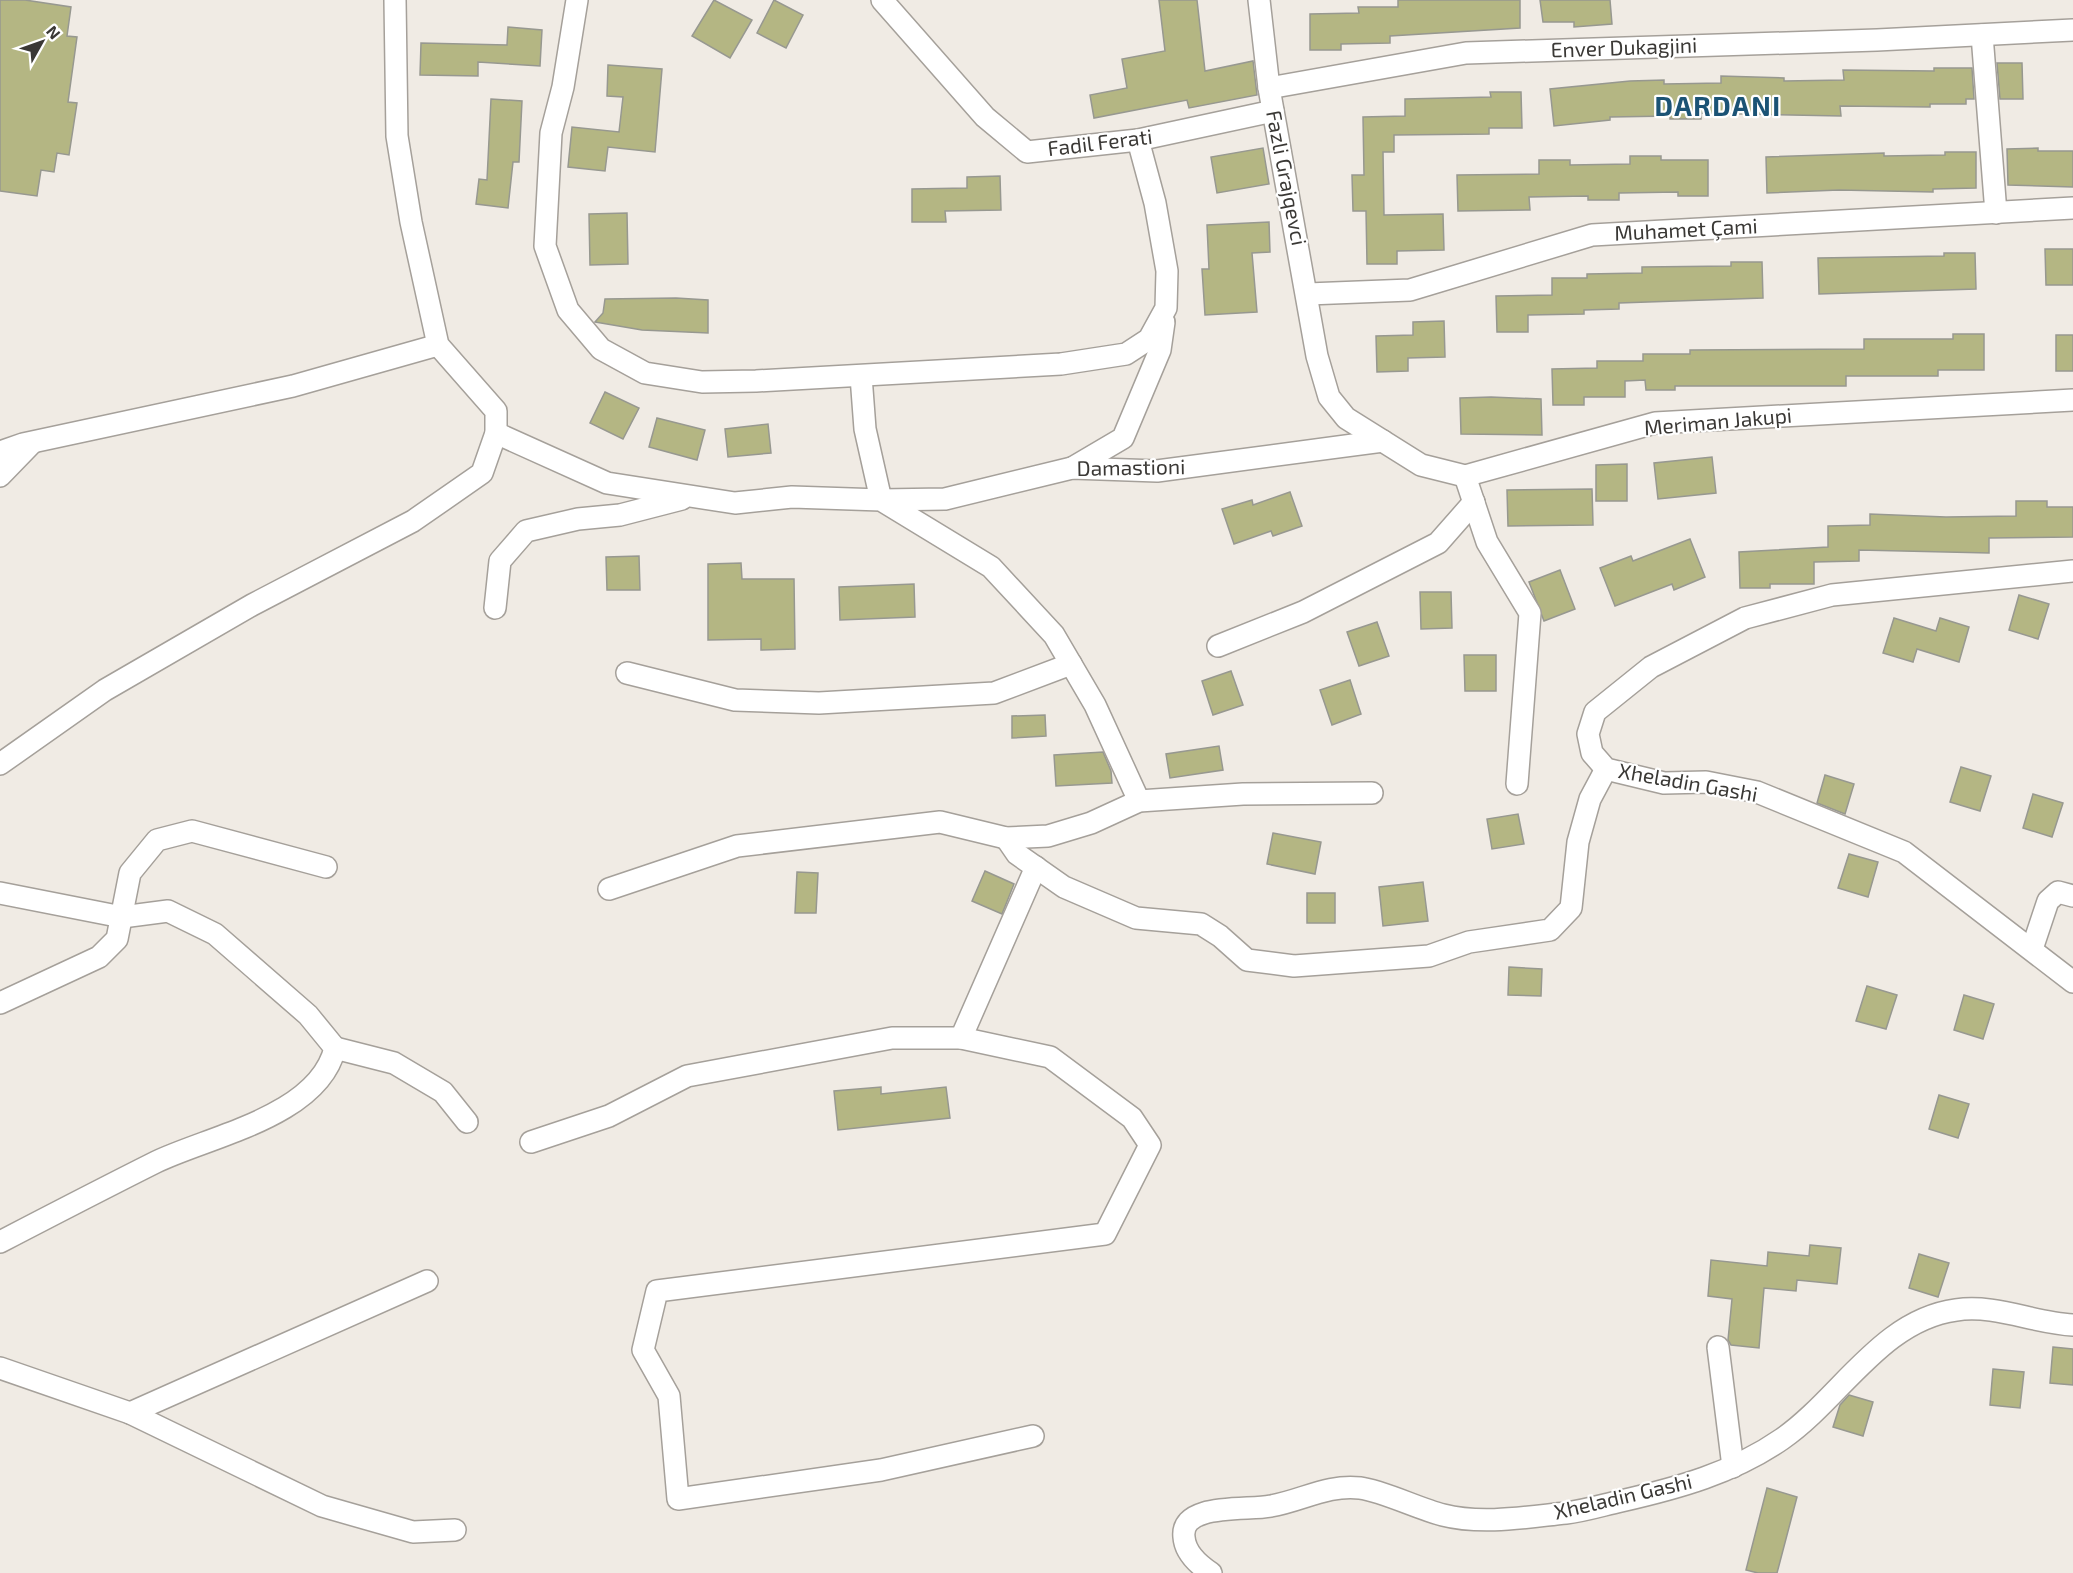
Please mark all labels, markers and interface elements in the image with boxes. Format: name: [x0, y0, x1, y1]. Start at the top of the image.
north arrow: [12, 12, 72, 72]
text: N: [43, 22, 65, 43]
street label: Enver Dukagjini: [1550, 31, 1698, 63]
district label: DARDANI: [1654, 89, 1782, 121]
street label: Fazli Grajqevci: [1261, 108, 1313, 248]
street label: Fadil Ferati: [1046, 123, 1154, 160]
street label: Muhamet Çami: [1614, 212, 1758, 247]
street label: Meriman Jakupi: [1643, 402, 1793, 439]
street label: Damastioni: [1076, 453, 1185, 480]
street label: Xheladin Gashi: [1617, 757, 1760, 806]
street label: Xheladin Gashi: [1551, 1467, 1694, 1524]

